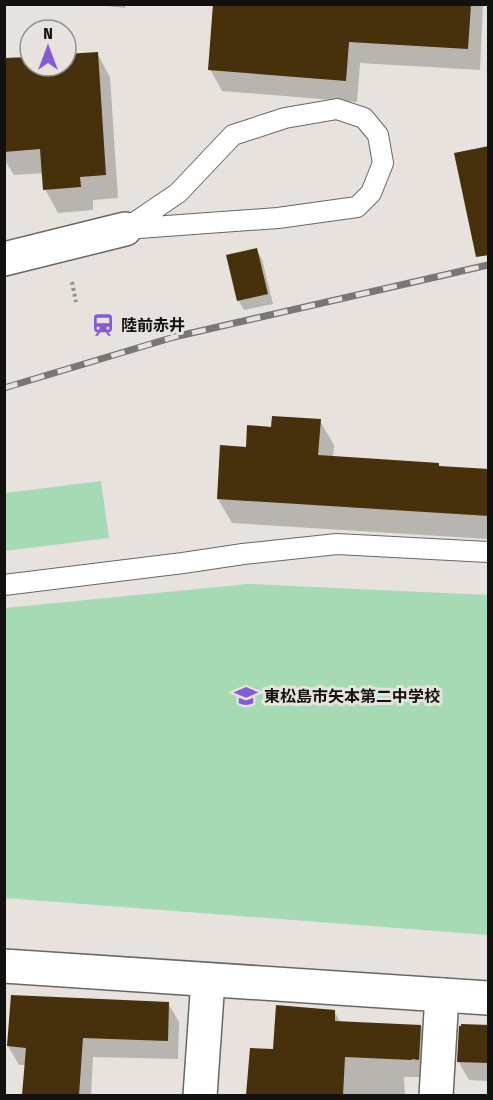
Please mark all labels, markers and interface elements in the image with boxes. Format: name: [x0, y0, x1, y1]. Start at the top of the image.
north arrow: [18, 18, 78, 78]
text: N: [43, 24, 53, 43]
station icon: 陸前赤井: [90, 312, 116, 338]
place label: 陸前赤井: [121, 316, 185, 335]
school or university icon: 東松島市矢本第二中学校: [233, 683, 259, 709]
place label: 東松島市矢本第二中学校: [264, 687, 440, 706]

